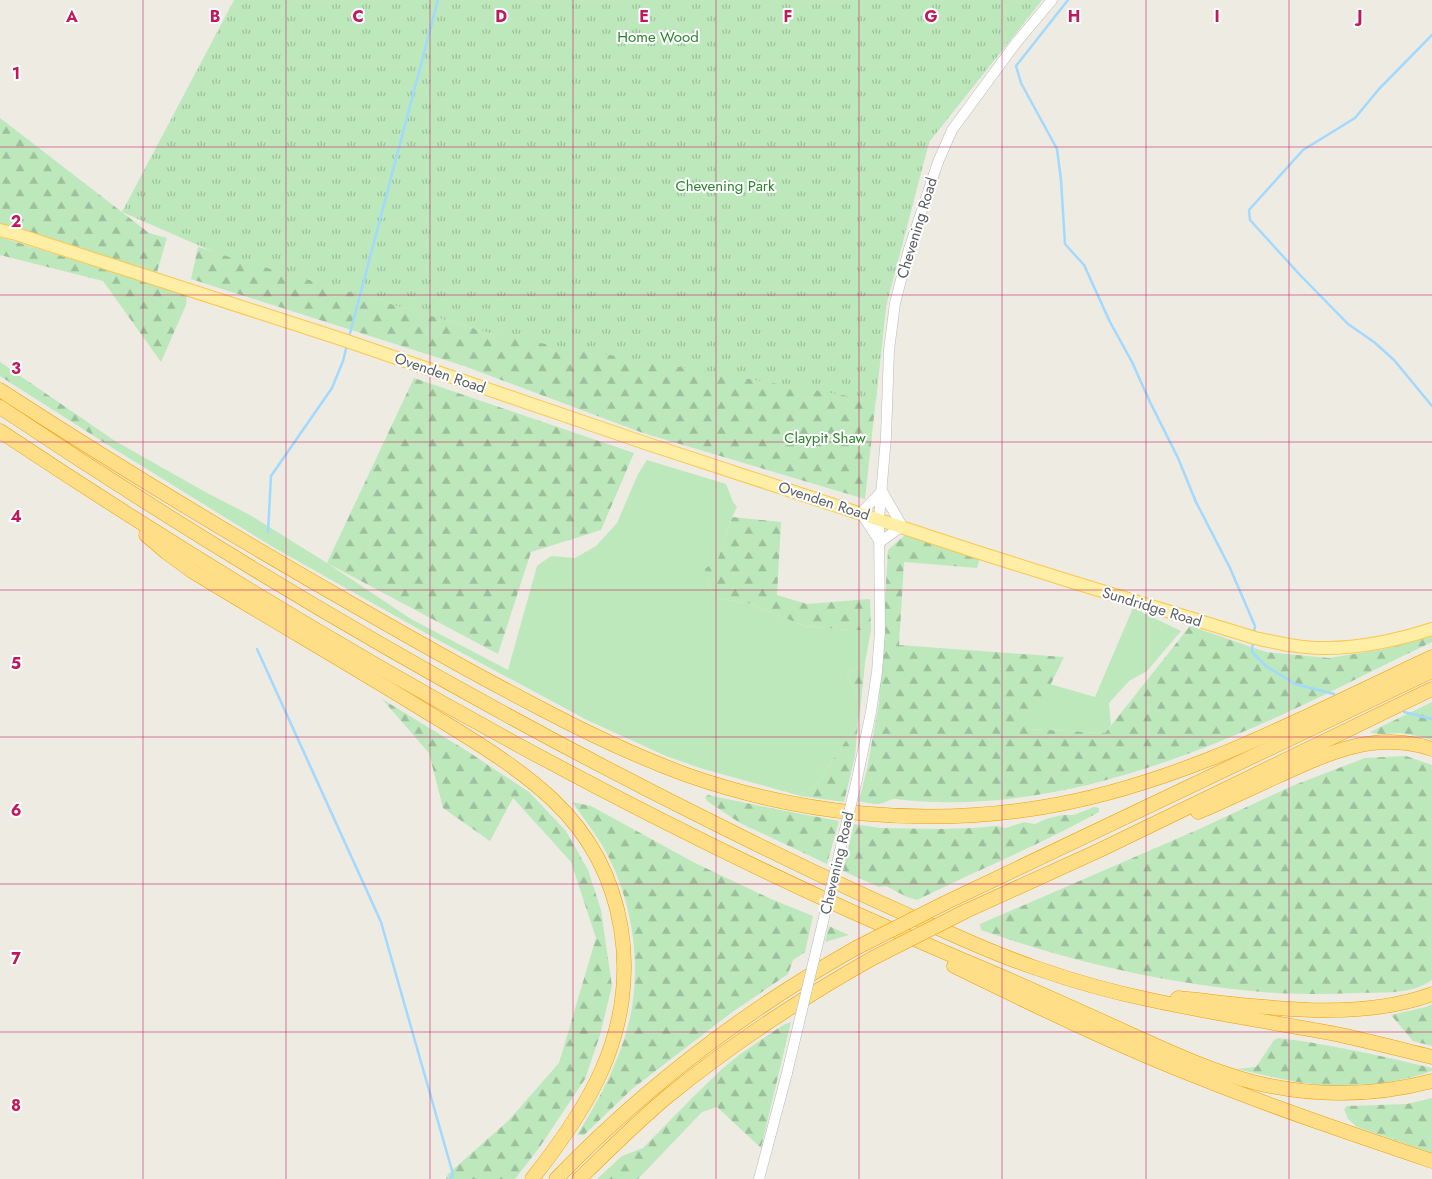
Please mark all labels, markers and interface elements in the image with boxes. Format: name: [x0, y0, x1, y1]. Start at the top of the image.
text: A: [65, 5, 78, 28]
text: B: [210, 5, 220, 28]
text: C: [352, 5, 364, 28]
text: D: [495, 5, 507, 28]
text: E: [639, 5, 649, 28]
text: F: [784, 5, 792, 28]
text: G: [924, 5, 938, 28]
text: H: [1068, 5, 1080, 28]
text: I: [1214, 5, 1220, 28]
text: J: [1354, 5, 1363, 28]
park label: Home Wood: [617, 26, 699, 48]
text: 1: [12, 62, 20, 85]
park label: Chevening Park: [675, 175, 775, 197]
street label: Chevening Road: [891, 175, 943, 281]
text: 2: [11, 210, 21, 233]
street label: Ovenden Road: [391, 347, 489, 399]
text: 3: [11, 357, 21, 380]
park label: Claypit Shaw: [784, 427, 867, 449]
street label: Ovenden Road: [775, 476, 873, 526]
text: 4: [10, 505, 22, 528]
street label: Sundridge Road: [1099, 581, 1205, 633]
text: 5: [11, 652, 21, 675]
text: 6: [11, 799, 21, 822]
street label: Chevening Road: [814, 809, 860, 917]
text: 7: [11, 947, 21, 970]
text: 8: [11, 1094, 21, 1117]

